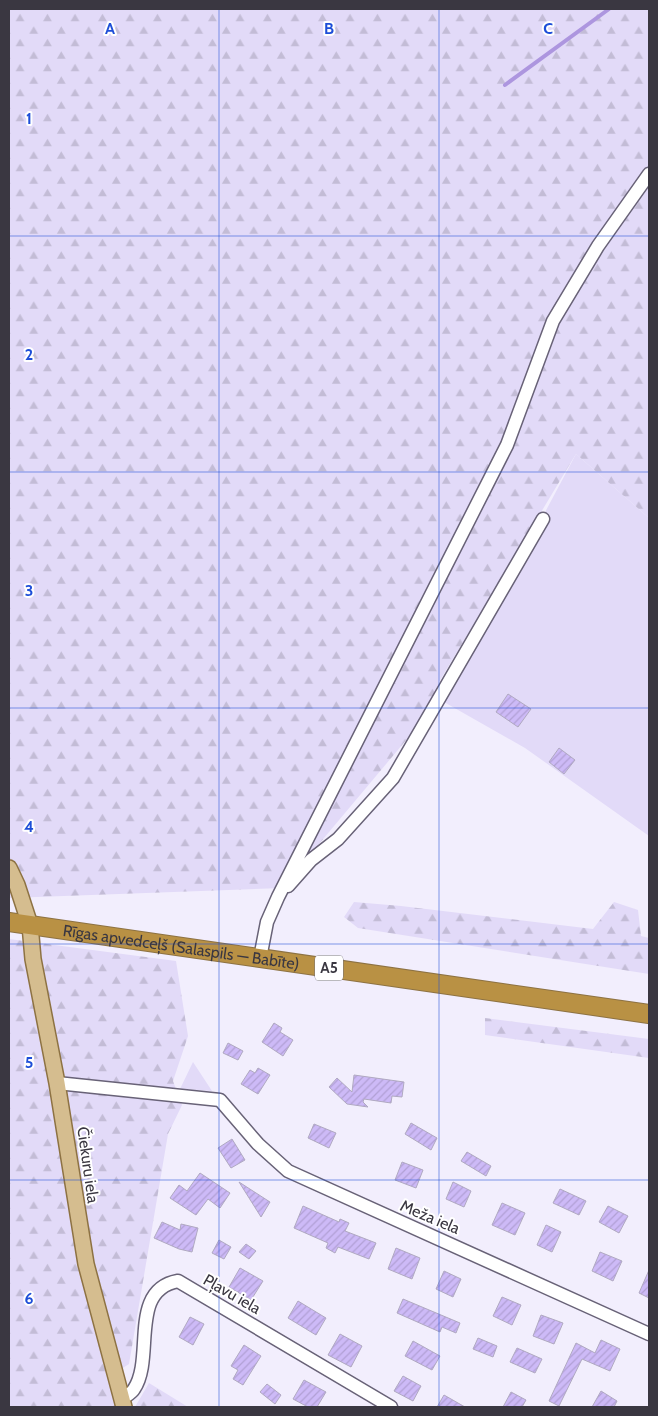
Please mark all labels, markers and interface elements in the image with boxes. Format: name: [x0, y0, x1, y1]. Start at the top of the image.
text: A: [105, 19, 115, 38]
text: B: [324, 19, 334, 38]
text: C: [543, 19, 553, 38]
text: 1: [26, 109, 32, 128]
text: 2: [25, 345, 33, 364]
text: 3: [25, 581, 33, 600]
text: 4: [24, 817, 34, 836]
street label: Rīgas apvedceļš (Salaspils — Babīte): [62, 920, 301, 973]
road number: A5: [315, 956, 343, 980]
text: 5: [25, 1053, 33, 1072]
street label: Čiekuru iela: [73, 1126, 103, 1205]
street label: Meža iela: [397, 1196, 463, 1238]
street label: Pļavu iela: [199, 1270, 264, 1319]
text: 6: [25, 1289, 34, 1308]

